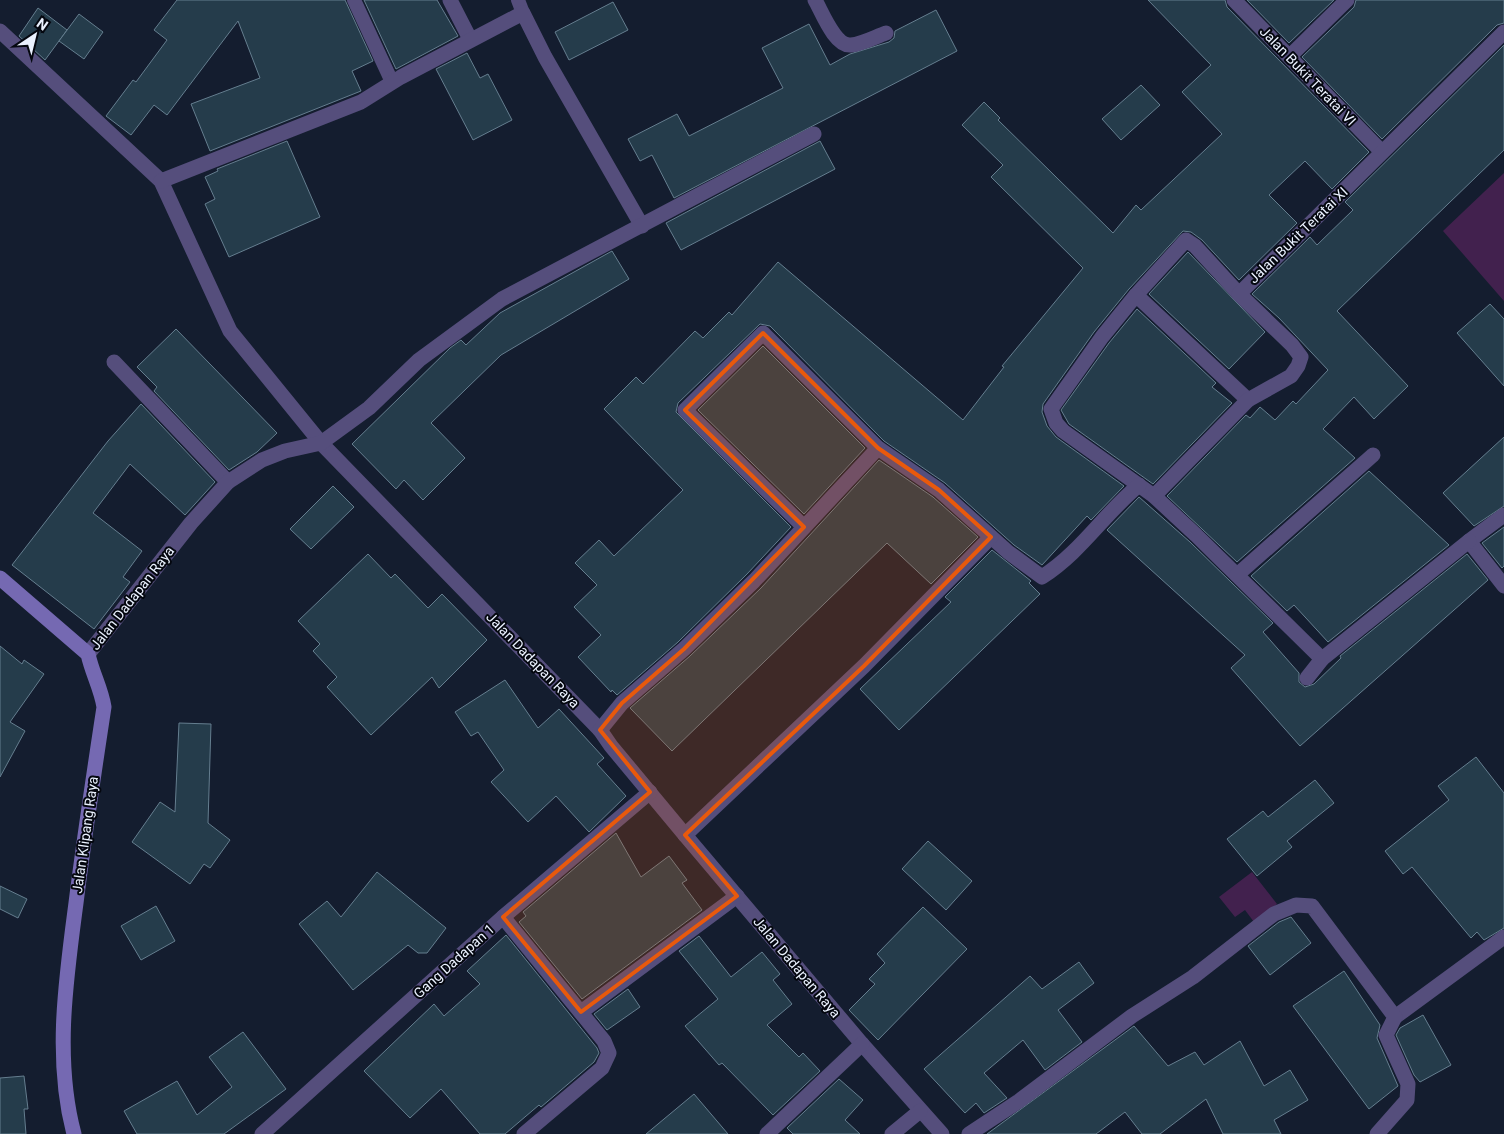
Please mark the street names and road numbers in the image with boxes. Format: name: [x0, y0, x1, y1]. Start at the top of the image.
street label: Jalan Bukit Teratai VI: [1257, 23, 1359, 129]
street label: Jalan Bukit Teratai XI: [1245, 184, 1351, 286]
street label: Jalan Dadapan Raya: [87, 543, 177, 653]
street label: Jalan Dadapan Raya: [483, 609, 583, 711]
street label: Jalan Klipang Raya: [69, 775, 101, 895]
street label: Jalan Dadapan Raya: [750, 913, 844, 1021]
street label: Gang Dadapan 1: [410, 921, 498, 1001]

